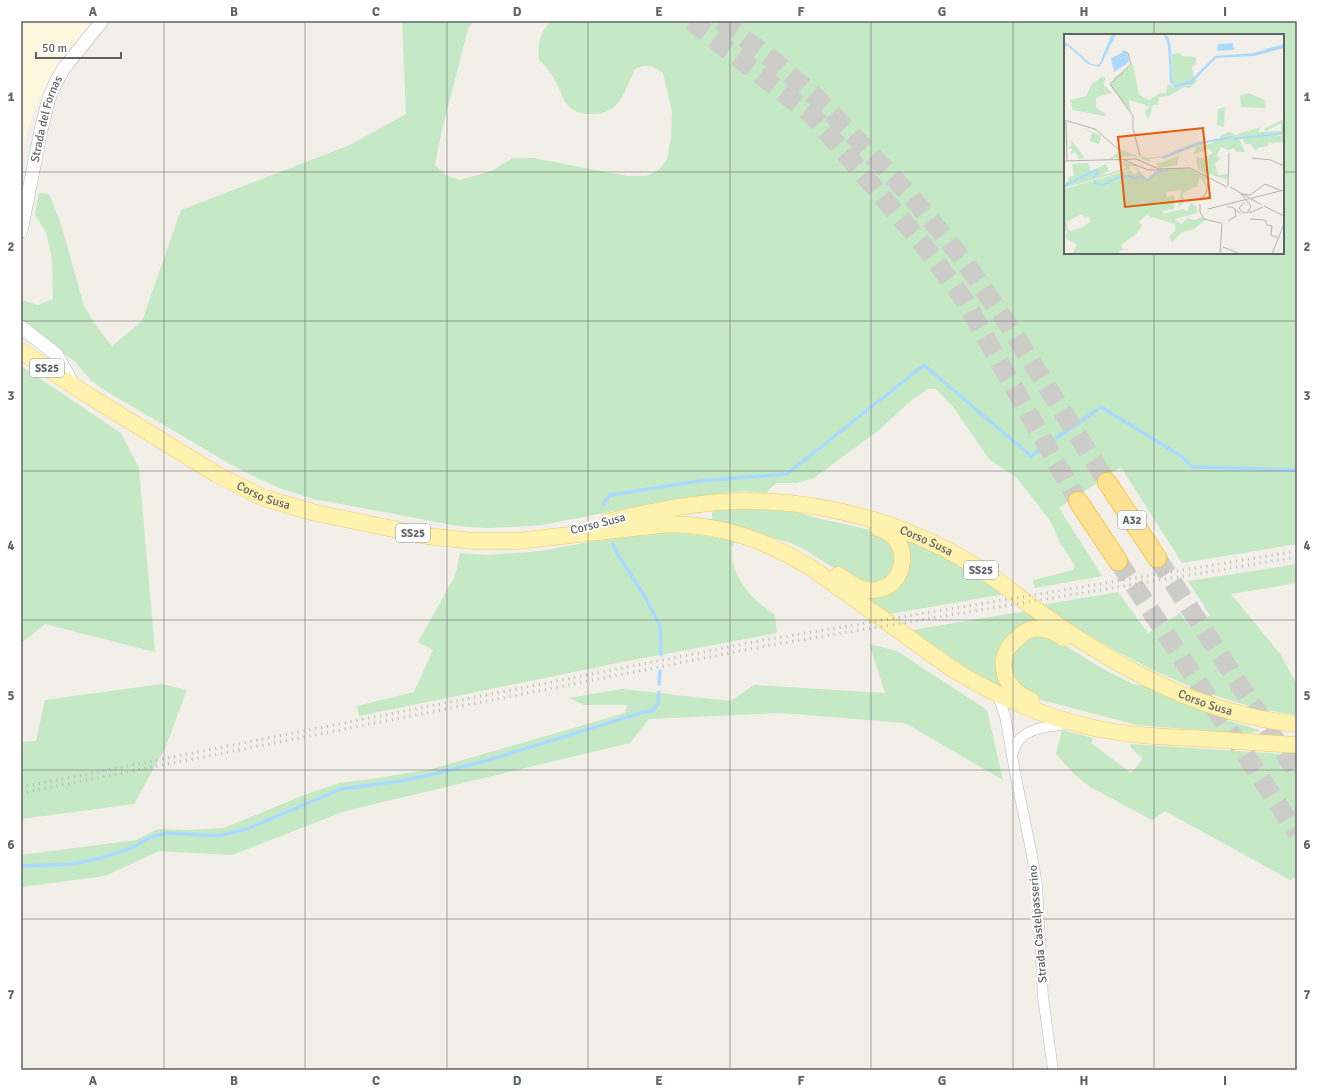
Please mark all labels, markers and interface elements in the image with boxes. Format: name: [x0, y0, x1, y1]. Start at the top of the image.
text: A: [89, 4, 98, 20]
text: B: [230, 4, 238, 20]
text: C: [372, 4, 380, 20]
text: D: [513, 4, 522, 20]
text: E: [655, 4, 663, 20]
text: F: [798, 4, 805, 20]
text: G: [938, 4, 946, 20]
text: H: [1080, 4, 1088, 20]
text: I: [1223, 4, 1227, 20]
scale bar: [36, 34, 121, 60]
inset map: [1064, 34, 1284, 254]
text: 50 m: [42, 41, 67, 56]
street label: Strada del Fornas: [27, 73, 66, 164]
text: 1: [7, 89, 15, 105]
text: 1: [1303, 89, 1311, 105]
text: 2: [7, 239, 15, 255]
text: 2: [1303, 239, 1311, 255]
road number: SS25: [30, 359, 64, 377]
text: 3: [7, 388, 15, 404]
text: 3: [1303, 388, 1311, 404]
street label: Corso Susa: [234, 478, 292, 513]
street label: Corso Susa: [569, 510, 627, 538]
road number: A32: [1118, 511, 1146, 529]
street label: Corso Susa: [898, 522, 955, 559]
road number: SS25: [396, 524, 430, 542]
text: 4: [7, 538, 15, 554]
text: 4: [1303, 538, 1311, 554]
road number: SS25: [964, 561, 998, 579]
street label: Corso Susa: [1176, 686, 1234, 719]
text: 5: [7, 688, 15, 704]
text: 5: [1303, 688, 1311, 704]
text: 6: [7, 837, 15, 853]
text: 6: [1303, 837, 1311, 853]
street label: Strada Castelpasserino: [1025, 865, 1051, 983]
text: 7: [7, 987, 15, 1003]
text: 7: [1303, 987, 1311, 1003]
text: A: [89, 1073, 98, 1089]
text: B: [230, 1073, 238, 1089]
text: C: [372, 1073, 380, 1089]
text: D: [513, 1073, 522, 1089]
text: E: [655, 1073, 663, 1089]
text: F: [798, 1073, 805, 1089]
text: G: [938, 1073, 946, 1089]
text: H: [1080, 1073, 1088, 1089]
text: I: [1223, 1073, 1227, 1089]

